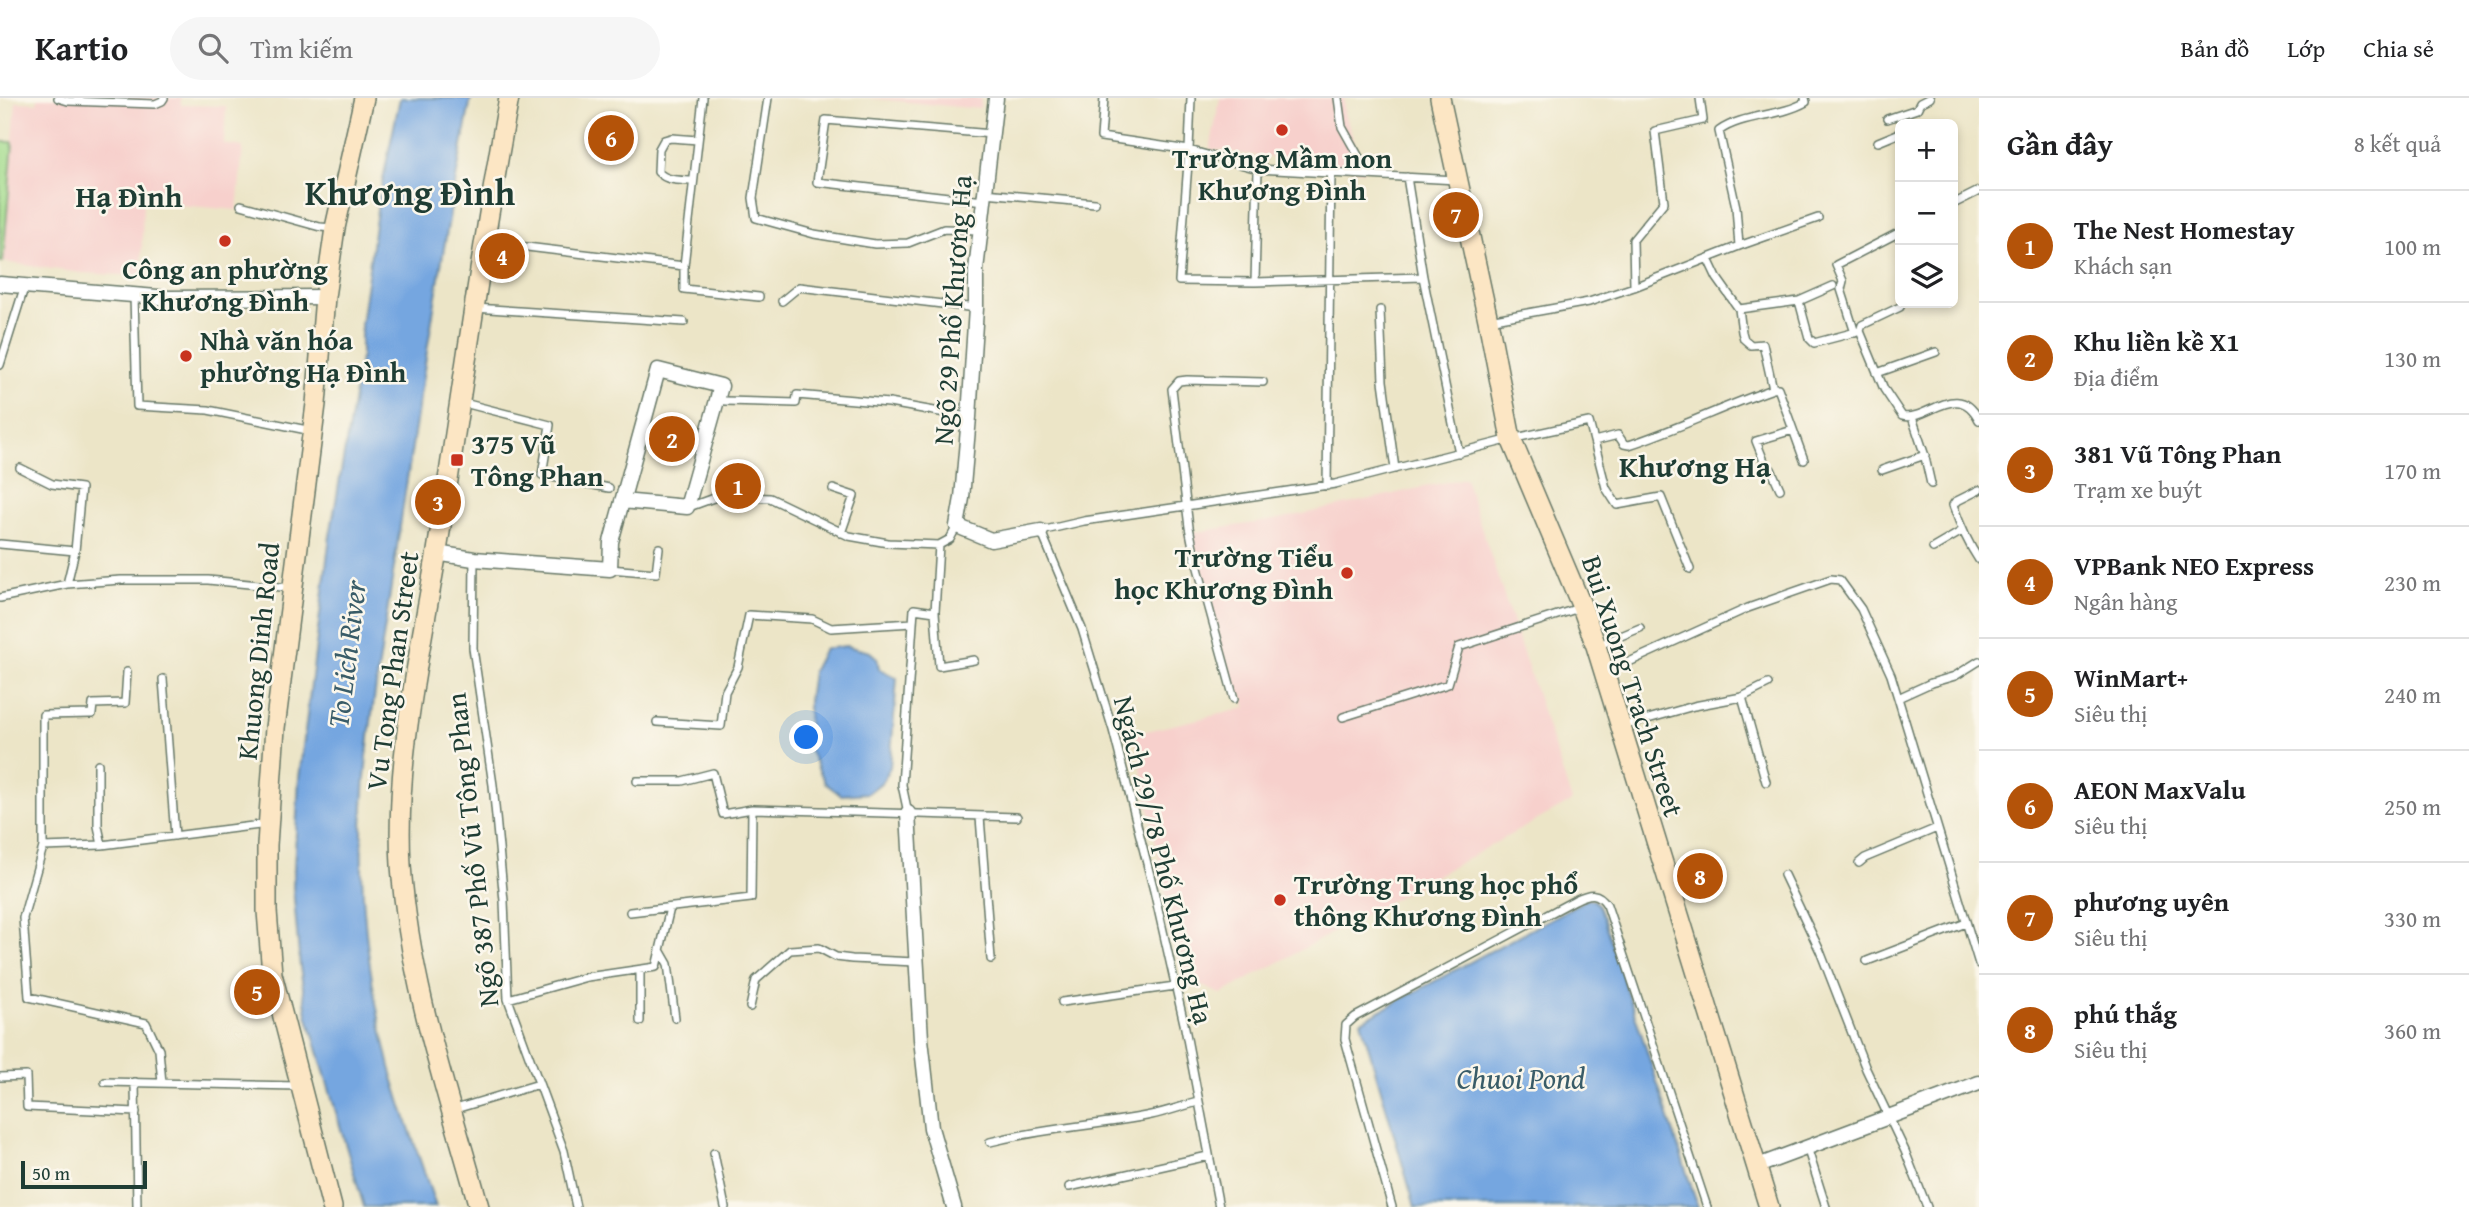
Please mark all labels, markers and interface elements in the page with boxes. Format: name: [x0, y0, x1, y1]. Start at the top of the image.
search box: [170, 17, 660, 80]
text: Kartio: [35, 24, 128, 72]
icon: search: [194, 29, 232, 67]
text: Tìm kiếm: [250, 29, 353, 68]
text: Bản đồ: [2181, 31, 2249, 66]
text: Lớp: [2287, 31, 2325, 66]
text: Chia sẻ: [2363, 31, 2434, 66]
pin: 6: [588, 112, 634, 164]
map controls: [1895, 119, 1958, 308]
button: +: [1895, 119, 1958, 182]
marker: Trường Mầm non Khương Đình: [1274, 122, 1290, 138]
text: Gần đây: [2007, 122, 2113, 166]
text: 8 kết quả: [2354, 127, 2441, 160]
place label: Trường Mầm non Khương Đình: [1172, 137, 1392, 210]
district label: Khương Đình: [305, 167, 515, 218]
street label: Ngõ 29 Phố Khương Hạ: [922, 173, 981, 446]
district label: Hạ Đình: [75, 174, 183, 218]
button: −: [1895, 182, 1958, 245]
pin: 7: [1433, 189, 1479, 241]
text: The Nest Homestay: [2074, 210, 2295, 249]
pin: 4: [479, 230, 525, 282]
text: 1: [2024, 230, 2036, 263]
text: 100 m: [2384, 230, 2441, 263]
marker: Công an phường Khương Đình: [217, 233, 233, 249]
button: layers: [1895, 245, 1958, 308]
place label: Công an phường Khương Đình: [122, 248, 328, 321]
text: Khách sạn: [2074, 249, 2172, 282]
place label: Nhà văn hóa phường Hạ Đình: [200, 319, 407, 392]
text: Khu liền kề X1: [2074, 322, 2240, 361]
text: 2: [2024, 342, 2036, 375]
text: 130 m: [2384, 342, 2441, 375]
marker: Nhà văn hóa phường Hạ Đình: [178, 348, 194, 364]
text: Địa điểm: [2074, 361, 2159, 394]
pin: 2: [649, 413, 695, 465]
place label: 375 Vũ Tông Phan: [471, 423, 604, 496]
text: 381 Vũ Tông Phan: [2074, 434, 2281, 473]
district label: Khương Hạ: [1619, 444, 1772, 488]
marker: 375 Vũ Tông Phan: [449, 452, 465, 468]
text: 3: [2024, 454, 2036, 487]
text: 170 m: [2384, 454, 2441, 487]
pin: 1: [715, 460, 761, 512]
text: Trạm xe buýt: [2074, 473, 2202, 506]
pin: 3: [415, 476, 461, 528]
place label: Trường Tiểu học Khương Đình: [1114, 536, 1333, 609]
street label: Khuong Dinh Road: [226, 540, 289, 762]
text: VPBank NEO Express: [2074, 546, 2314, 585]
street label: Vu Tong Phan Street: [354, 549, 429, 793]
street label: Bui Xuong Trach Street: [1572, 550, 1695, 822]
marker: Trường Tiểu học Khương Đình: [1339, 565, 1355, 581]
text: 4: [2024, 566, 2036, 599]
text: 230 m: [2384, 566, 2441, 599]
water label: To Lich River: [315, 577, 377, 730]
text: Ngân hàng: [2074, 585, 2177, 618]
text: WinMart+: [2074, 658, 2188, 697]
text: 5: [2024, 678, 2036, 711]
text: 240 m: [2384, 678, 2441, 711]
street label: Ngõ 387 Phố Vũ Tông Phan: [435, 691, 508, 1009]
street label: Ngách 29/78 Phố Khương Hạ: [1104, 691, 1225, 1029]
text: Siêu thị: [2074, 697, 2147, 730]
your location: [789, 720, 823, 754]
text: AEON MaxValu: [2074, 770, 2246, 809]
text: 6: [2024, 790, 2036, 823]
text: 250 m: [2384, 790, 2441, 823]
text: Siêu thị: [2074, 809, 2147, 842]
pin: 8: [1677, 850, 1723, 902]
place label: Trường Trung học phổ thông Khương Đình: [1294, 863, 1578, 936]
text: phương uyên: [2074, 882, 2229, 921]
marker: Trường Trung học phổ thông Khương Đình: [1272, 892, 1288, 908]
text: 7: [2024, 902, 2036, 935]
text: 330 m: [2384, 902, 2441, 935]
text: Siêu thị: [2074, 921, 2147, 954]
pin: 5: [234, 966, 280, 1018]
text: phú thắg: [2074, 994, 2177, 1033]
text: 8: [2024, 1014, 2036, 1047]
text: 360 m: [2384, 1014, 2441, 1047]
text: Siêu thị: [2074, 1033, 2147, 1066]
water label: Chuoi Pond: [1457, 1056, 1585, 1100]
scale bar: [21, 1158, 147, 1190]
text: 50 m: [32, 1159, 70, 1187]

